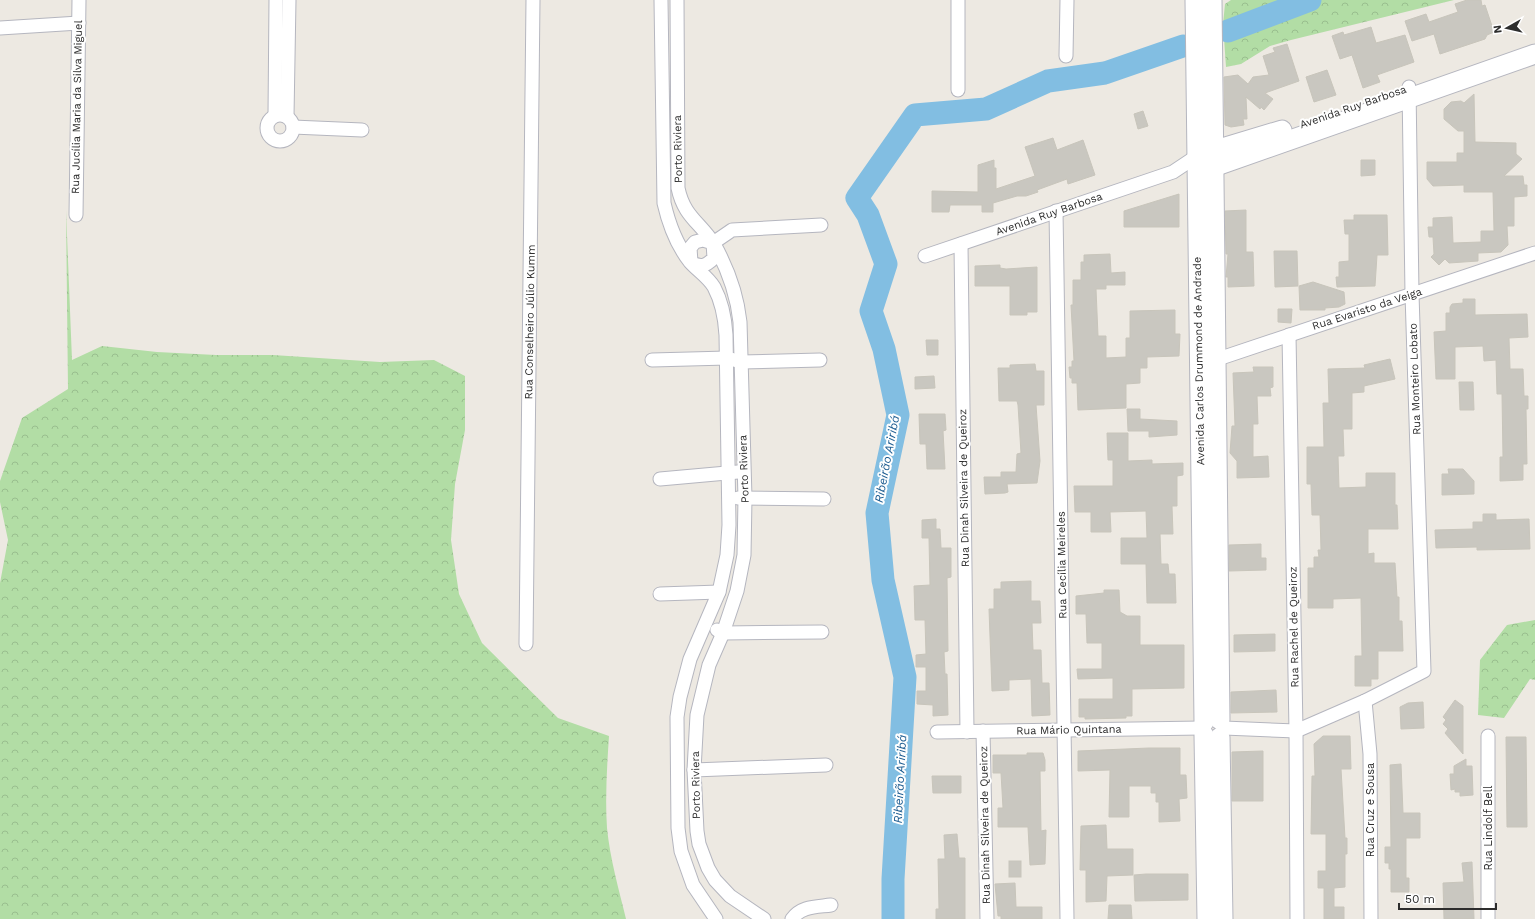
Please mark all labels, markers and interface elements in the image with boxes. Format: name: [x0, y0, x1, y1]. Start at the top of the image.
north arrow: [1487, 8, 1527, 48]
street label: Rua Jucília Maria da Silva Miguel: [69, 19, 85, 194]
text: N: [1491, 24, 1505, 34]
street label: Avenida Ruy Barbosa: [1298, 83, 1408, 131]
street label: Porto Riviera: [671, 115, 685, 183]
street label: Avenida Ruy Barbosa: [994, 190, 1104, 238]
street label: Rua Conselheiro Júlio Kumm: [522, 244, 538, 400]
street label: Avenida Carlos Drummond de Andrade: [1191, 257, 1207, 465]
street label: Rua Evaristo da Veiga: [1311, 285, 1423, 333]
street label: Rua Monteiro Lobato: [1407, 323, 1423, 435]
street label: Rua Dinah Silveira de Queiroz: [956, 409, 972, 567]
water label: Ribeirão Ariribá: [872, 414, 902, 504]
street label: Porto Riviera: [736, 435, 752, 503]
street label: Rua Cecília Meireles: [1055, 511, 1069, 619]
street label: Rua Rachel de Queiroz: [1286, 566, 1302, 688]
street label: Rua Mário Quintana: [1016, 723, 1122, 737]
water label: Ribeirão Ariribá: [891, 734, 909, 824]
street label: Rua Dinah Silveira de Queiroz: [977, 746, 993, 904]
street label: Porto Riviera: [689, 751, 703, 819]
street label: Rua Cruz e Sousa: [1364, 763, 1377, 857]
street label: Rua Lindolf Bell: [1482, 785, 1495, 870]
scale bar: [1399, 885, 1496, 911]
text: 50 m: [1405, 892, 1435, 906]

